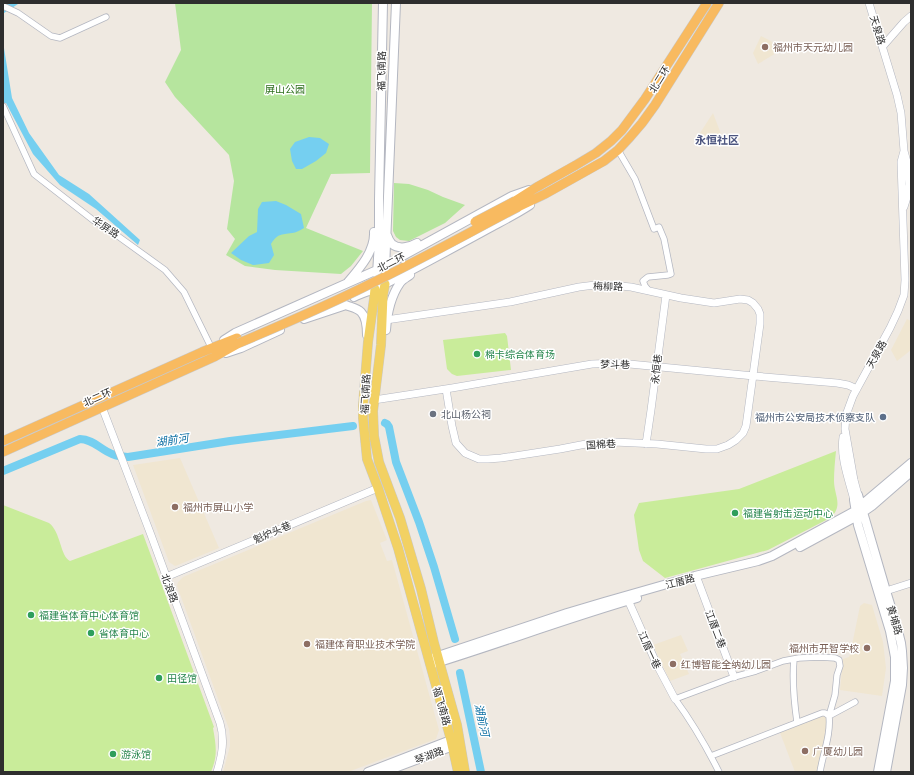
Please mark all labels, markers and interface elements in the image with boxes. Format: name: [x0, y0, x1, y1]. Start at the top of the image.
street label: 天泉路: [867, 14, 888, 46]
place label: 福州市天元幼儿园: [773, 41, 853, 54]
marker: 福州市天元幼儿园: [760, 42, 770, 52]
street label: 福飞南路: [375, 51, 388, 91]
street label: 北二环: [646, 63, 673, 95]
park label: 屏山公园: [265, 83, 305, 96]
district label: 永恒社区: [695, 133, 739, 147]
street label: 华屏路: [90, 214, 122, 241]
street label: 北二环: [375, 250, 408, 275]
street label: 梅柳路: [593, 280, 623, 293]
street label: 天泉路: [863, 338, 889, 371]
place label: 棉卡综合体育场: [485, 348, 555, 361]
marker: 棉卡综合体育场: [472, 349, 482, 359]
street label: 永恒巷: [648, 353, 665, 385]
street label: 梦斗巷: [600, 358, 630, 371]
street label: 福飞南路: [358, 374, 373, 414]
street label: 北二环: [81, 385, 114, 409]
place label: 北山杨公祠: [441, 408, 491, 421]
marker: 北山杨公祠: [428, 409, 438, 419]
place label: 福州市公安局技术侦察支队: [755, 411, 875, 424]
marker: 福州市公安局技术侦察支队: [878, 412, 888, 422]
water label: 湖前河: [155, 430, 191, 449]
street label: 国棉巷: [586, 437, 616, 452]
place label: 福州市屏山小学: [183, 501, 253, 514]
marker: 福州市屏山小学: [170, 502, 180, 512]
place label: 福建省射击运动中心: [743, 507, 833, 520]
marker: 福建省射击运动中心: [730, 508, 740, 518]
street label: 魁炉头巷: [251, 519, 293, 546]
street label: 江厝路: [664, 571, 696, 592]
street label: 北浪路: [158, 572, 181, 604]
street label: 黄埔路: [884, 604, 905, 636]
street label: 江厝二巷: [702, 608, 729, 650]
place label: 福建省体育中心体育馆: [39, 609, 139, 622]
marker: 福建省体育中心体育馆: [26, 610, 36, 620]
place label: 省体育中心: [99, 627, 149, 640]
marker: 省体育中心: [86, 628, 96, 638]
street label: 江厝一巷: [635, 629, 664, 671]
place label: 福建体育职业技术学院: [315, 638, 415, 651]
marker: 福建体育职业技术学院: [302, 639, 312, 649]
place label: 福州市开智学校: [789, 642, 859, 655]
marker: 福州市开智学校: [862, 643, 872, 653]
place label: 红博智能全纳幼儿园: [681, 658, 771, 671]
marker: 红博智能全纳幼儿园: [668, 659, 678, 669]
place label: 田径馆: [167, 672, 197, 685]
marker: 田径馆: [154, 673, 164, 683]
street label: 福飞南路: [430, 685, 453, 727]
water label: 湖前河: [472, 702, 493, 740]
street label: 琴湖路: [413, 744, 445, 767]
place label: 广厦幼儿园: [813, 745, 863, 758]
marker: 广厦幼儿园: [800, 746, 810, 756]
place label: 游泳馆: [121, 748, 151, 761]
marker: 游泳馆: [108, 749, 118, 759]

